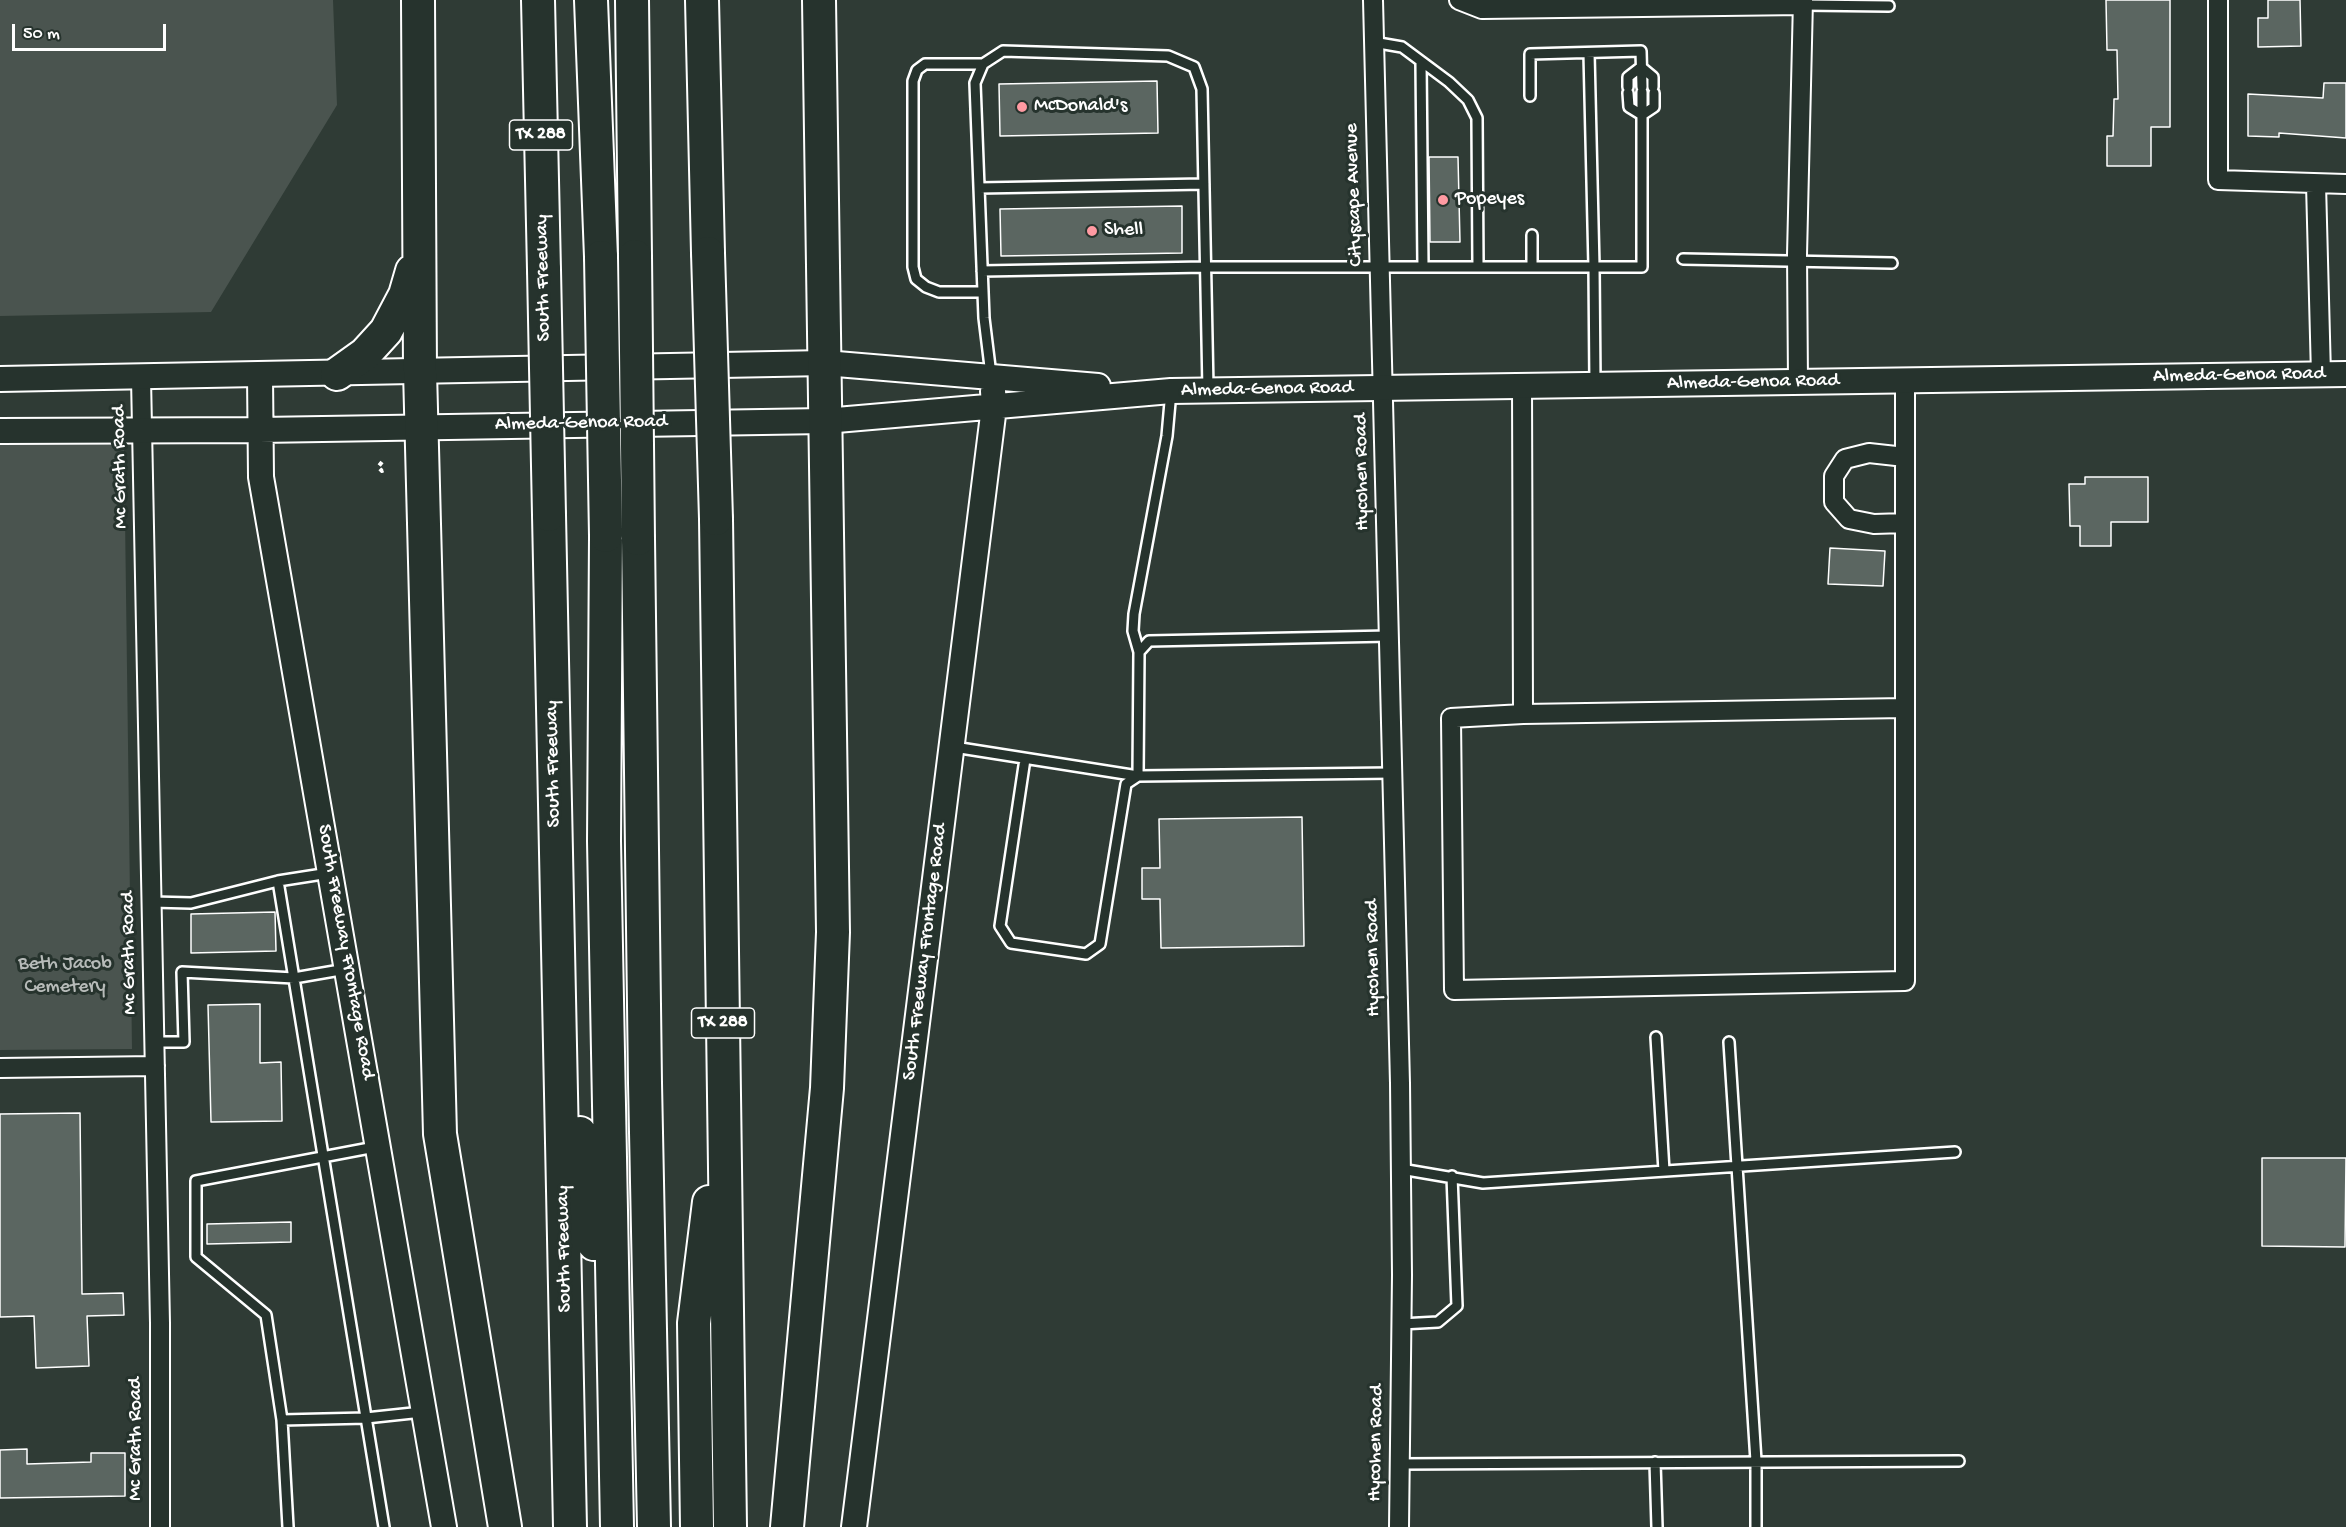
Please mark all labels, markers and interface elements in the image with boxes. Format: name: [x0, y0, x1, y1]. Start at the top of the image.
scale bar: [15, 12, 170, 50]
text: 50 m: [23, 24, 60, 45]
place label: McDonald's: [1034, 95, 1127, 119]
marker: McDonald's: [1015, 100, 1029, 114]
road number: TX 288: [510, 120, 572, 150]
street label: Cityscape Avenue: [1341, 123, 1369, 267]
place label: Popeyes: [1455, 188, 1524, 212]
marker: Popeyes: [1436, 193, 1450, 207]
street label: South Freeway: [531, 214, 557, 342]
place label: Shell: [1104, 219, 1143, 243]
marker: Shell: [1085, 224, 1099, 238]
street label: Almeda-Genoa Road: [2153, 362, 2325, 390]
street label: Almeda-Genoa Road: [1667, 369, 1839, 397]
street label: Almeda-Genoa Road: [1181, 376, 1353, 404]
street label: Mc Grath Road: [108, 405, 134, 529]
street label: Almeda-Genoa Road: [495, 410, 667, 438]
street label: Hycohen Road: [1350, 413, 1376, 531]
street label: South Freeway: [541, 700, 567, 828]
street label: South Freeway Frontage Road: [898, 822, 954, 1082]
street label: South Freeway Frontage Road: [311, 823, 379, 1081]
street label: Mc Grath Road: [117, 891, 143, 1015]
street label: Hycohen Road: [1361, 899, 1387, 1017]
park label: Beth Jacob Cemetery: [18, 953, 112, 1000]
road number: TX 288: [692, 1008, 754, 1038]
street label: South Freeway: [552, 1185, 578, 1313]
street label: Mc Grath Road: [125, 1377, 149, 1501]
street label: Hycohen Road: [1364, 1384, 1390, 1502]

